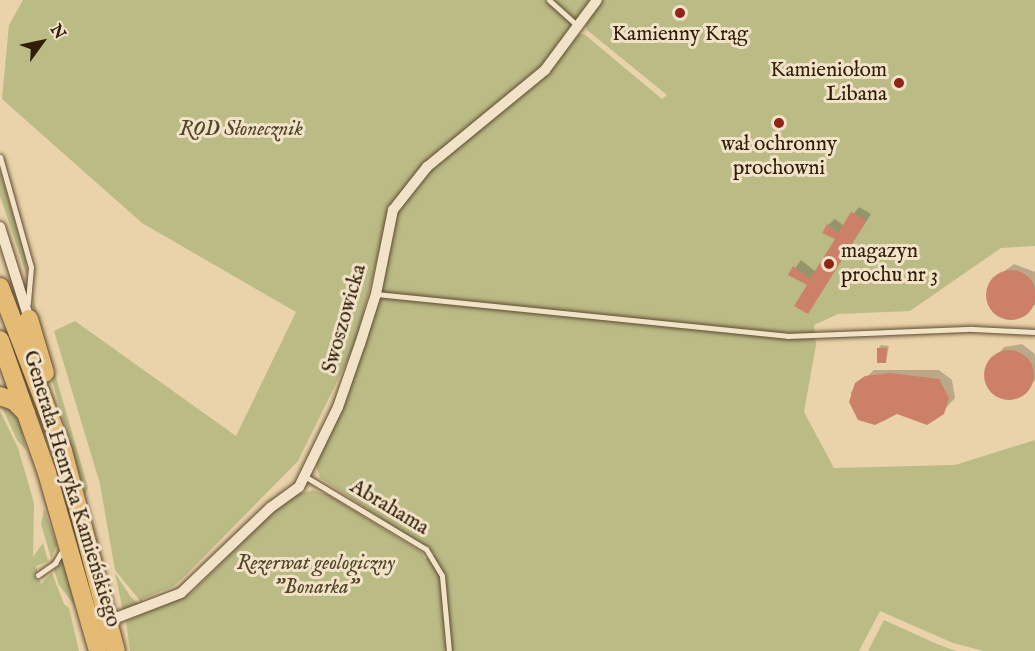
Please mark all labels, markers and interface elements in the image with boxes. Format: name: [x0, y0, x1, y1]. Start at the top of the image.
marker: Kamienny Krąg: [673, 6, 687, 20]
north arrow: [12, 12, 72, 72]
text: N: [45, 21, 69, 43]
place label: Kamienny Krąg: [612, 22, 748, 48]
place label: Kamieniołom Libana: [770, 58, 887, 108]
marker: Kamieniołom Libana: [892, 76, 906, 90]
marker: wał ochronny prochowni: [772, 116, 786, 130]
park label: ROD Słonecznik: [179, 117, 303, 143]
place label: wał ochronny prochowni: [721, 132, 837, 182]
place label: magazyn prochu nr 3: [841, 239, 938, 289]
marker: magazyn prochu nr 3: [822, 257, 836, 271]
street label: Swoszowicka: [317, 262, 373, 376]
street label: Generała Henryka Kamieńskiego: [17, 348, 125, 630]
street label: Abrahama: [345, 475, 433, 541]
park label: Rezerwat geologiczny "Bonarka": [237, 551, 395, 601]

